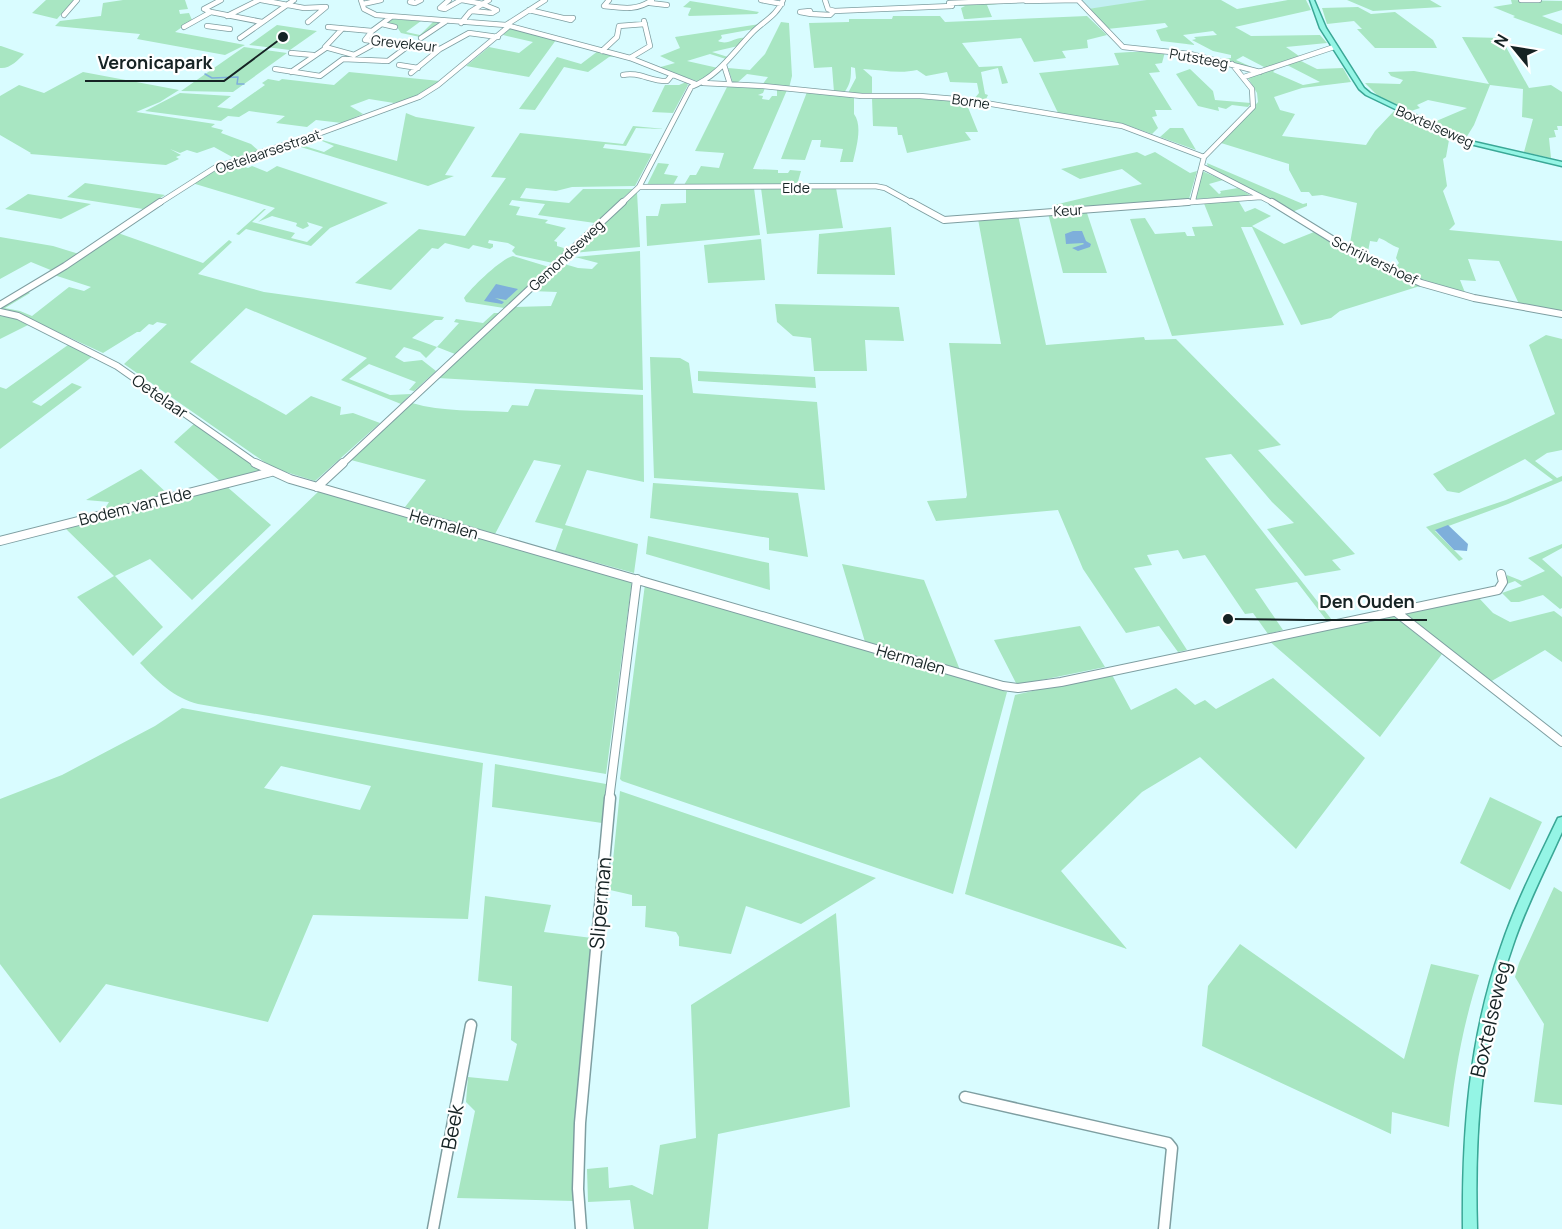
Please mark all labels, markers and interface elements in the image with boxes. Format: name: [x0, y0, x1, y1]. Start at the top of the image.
north arrow: [1484, 18, 1544, 78]
street label: Grevekeur: [370, 30, 438, 56]
text: N: [1489, 30, 1513, 51]
street label: Putsteeg: [1168, 43, 1230, 73]
callout: Veronicapark: [85, 45, 224, 81]
text: Veronicapark: [98, 50, 214, 74]
street label: Borne: [951, 89, 991, 113]
street label: Boxtelseweg: [1393, 100, 1477, 152]
street label: Oetelaarsestraat: [213, 124, 323, 178]
street label: Elde: [782, 178, 810, 197]
street label: Keur: [1053, 200, 1083, 220]
street label: Gemondseweg: [524, 215, 608, 295]
street label: Schrijvershoef: [1329, 231, 1421, 289]
street label: Oetelaar: [128, 369, 193, 423]
street label: Bodem van Elde: [76, 481, 194, 531]
street label: Hermalen: [407, 504, 481, 544]
callout: Den Ouden: [1307, 584, 1427, 620]
text: Den Ouden: [1319, 589, 1415, 613]
street label: Hermalen: [874, 639, 948, 679]
street label: Sliperman: [583, 856, 617, 950]
street label: Boxtelseweg: [1463, 958, 1517, 1080]
street label: Beek: [434, 1101, 470, 1152]

